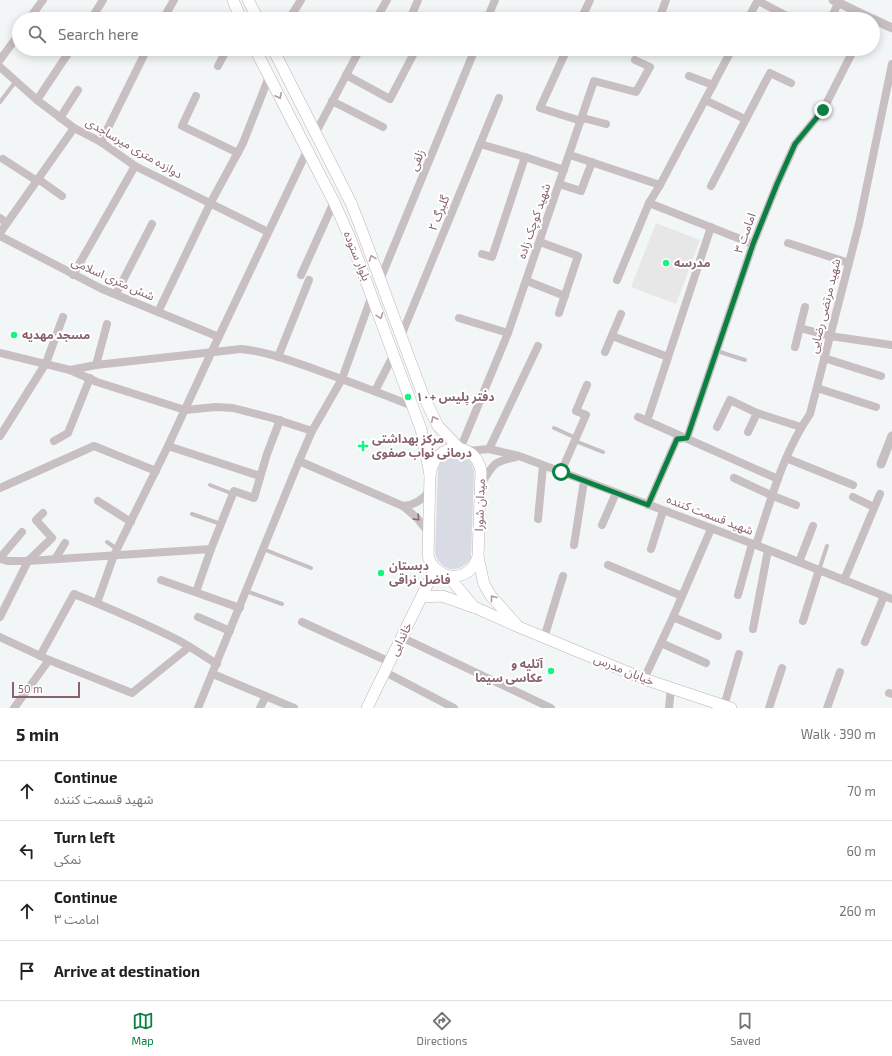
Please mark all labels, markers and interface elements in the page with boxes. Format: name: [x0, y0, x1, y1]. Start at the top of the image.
search box: [12, 12, 880, 56]
icon: search: [26, 23, 48, 45]
text: Search here: [58, 25, 139, 43]
one-way arrow: [274, 92, 282, 100]
route end: [814, 101, 832, 119]
street label: دوازده متری میرساجدی: [83, 114, 186, 182]
street label: زلفی: [405, 147, 428, 173]
street label: شهید کوچک زاده: [514, 181, 554, 261]
street label: گلبرگ ۲: [425, 192, 453, 233]
street label: امامت ۳: [730, 211, 758, 255]
street label: بلوار ستوده: [341, 229, 374, 283]
street label: شش متری اسلامی: [69, 254, 157, 304]
one-way arrow: [369, 255, 377, 262]
place label: مدرسه: [674, 255, 710, 270]
street label: شهید مرتضی رضایی: [806, 257, 844, 355]
marker: مدرسه: [661, 258, 671, 268]
one-way arrow: [375, 313, 383, 320]
place label: مسجد مهدیه: [22, 327, 90, 342]
marker: مسجد مهدیه: [9, 330, 19, 340]
place label: دفتر پلیس +۱۰: [416, 389, 495, 406]
marker: دفتر پلیس +۱۰: [403, 392, 413, 402]
one-way arrow: [431, 415, 439, 423]
place label: مرکز بهداشتی درمانی نواب صفوی: [372, 431, 472, 460]
marker: مرکز بهداشتی درمانی نواب صفوی: [357, 440, 369, 452]
route start: [552, 463, 570, 481]
street label: میدان شورا: [471, 478, 488, 532]
street label: شهید قسمت کننده: [665, 491, 756, 538]
one-way arrow: [412, 513, 420, 521]
place label: دبستان فاضل نراقی: [389, 558, 451, 587]
marker: دبستان فاضل نراقی: [376, 568, 386, 578]
one-way arrow: [491, 595, 498, 602]
street label: خاندایی: [386, 620, 415, 658]
street label: خیابان مدرس: [592, 651, 657, 689]
place label: آتلیه و عکاسی سیما: [475, 656, 544, 685]
marker: آتلیه و عکاسی سیما: [546, 666, 556, 676]
scale bar: [12, 680, 80, 699]
text: 50 m: [18, 682, 43, 695]
text: 5 min: [16, 724, 59, 744]
text: Walk · 390 m: [801, 726, 876, 742]
text: Continue: [54, 768, 117, 786]
icon: ahead: [16, 780, 38, 802]
text: 70 m: [847, 783, 876, 799]
text: شهید قسمت کننده: [54, 791, 153, 807]
text: Turn left: [54, 828, 115, 846]
icon: left: [16, 840, 38, 862]
text: 60 m: [846, 843, 876, 859]
text: نمکی: [54, 851, 81, 867]
text: Continue: [54, 888, 117, 906]
icon: ahead: [16, 900, 38, 922]
text: 260 m: [839, 903, 876, 919]
text: امامت ۳: [54, 911, 99, 927]
icon: arrive: [16, 960, 38, 982]
text: Arrive at destination: [54, 962, 200, 980]
tab: Map: [132, 1010, 154, 1047]
tab: Directions: [417, 1010, 467, 1047]
tab: Saved: [730, 1010, 761, 1047]

